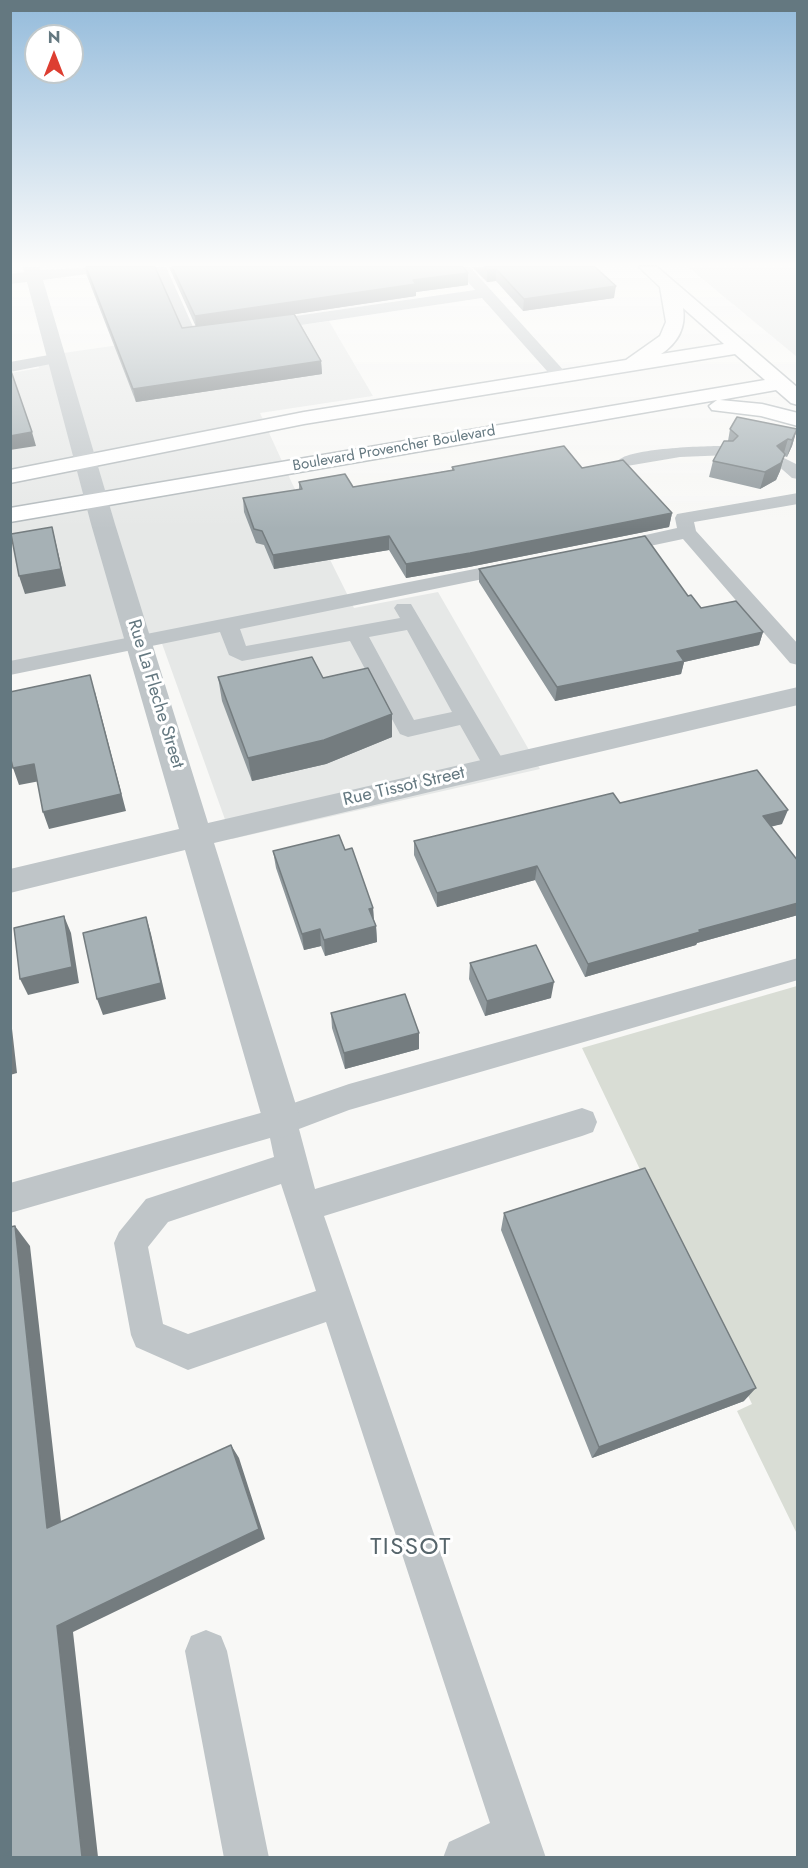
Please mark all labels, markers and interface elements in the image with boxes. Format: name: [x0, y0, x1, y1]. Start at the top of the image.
north arrow: [24, 24, 84, 84]
text: N: [48, 26, 60, 49]
street label: Boulevard Provencher Boulevard: [291, 422, 497, 476]
street label: Rue La Fleche Street: [122, 617, 188, 771]
street label: Rue Tissot Street: [341, 763, 467, 811]
district label: TISSOT: [370, 1534, 452, 1562]

